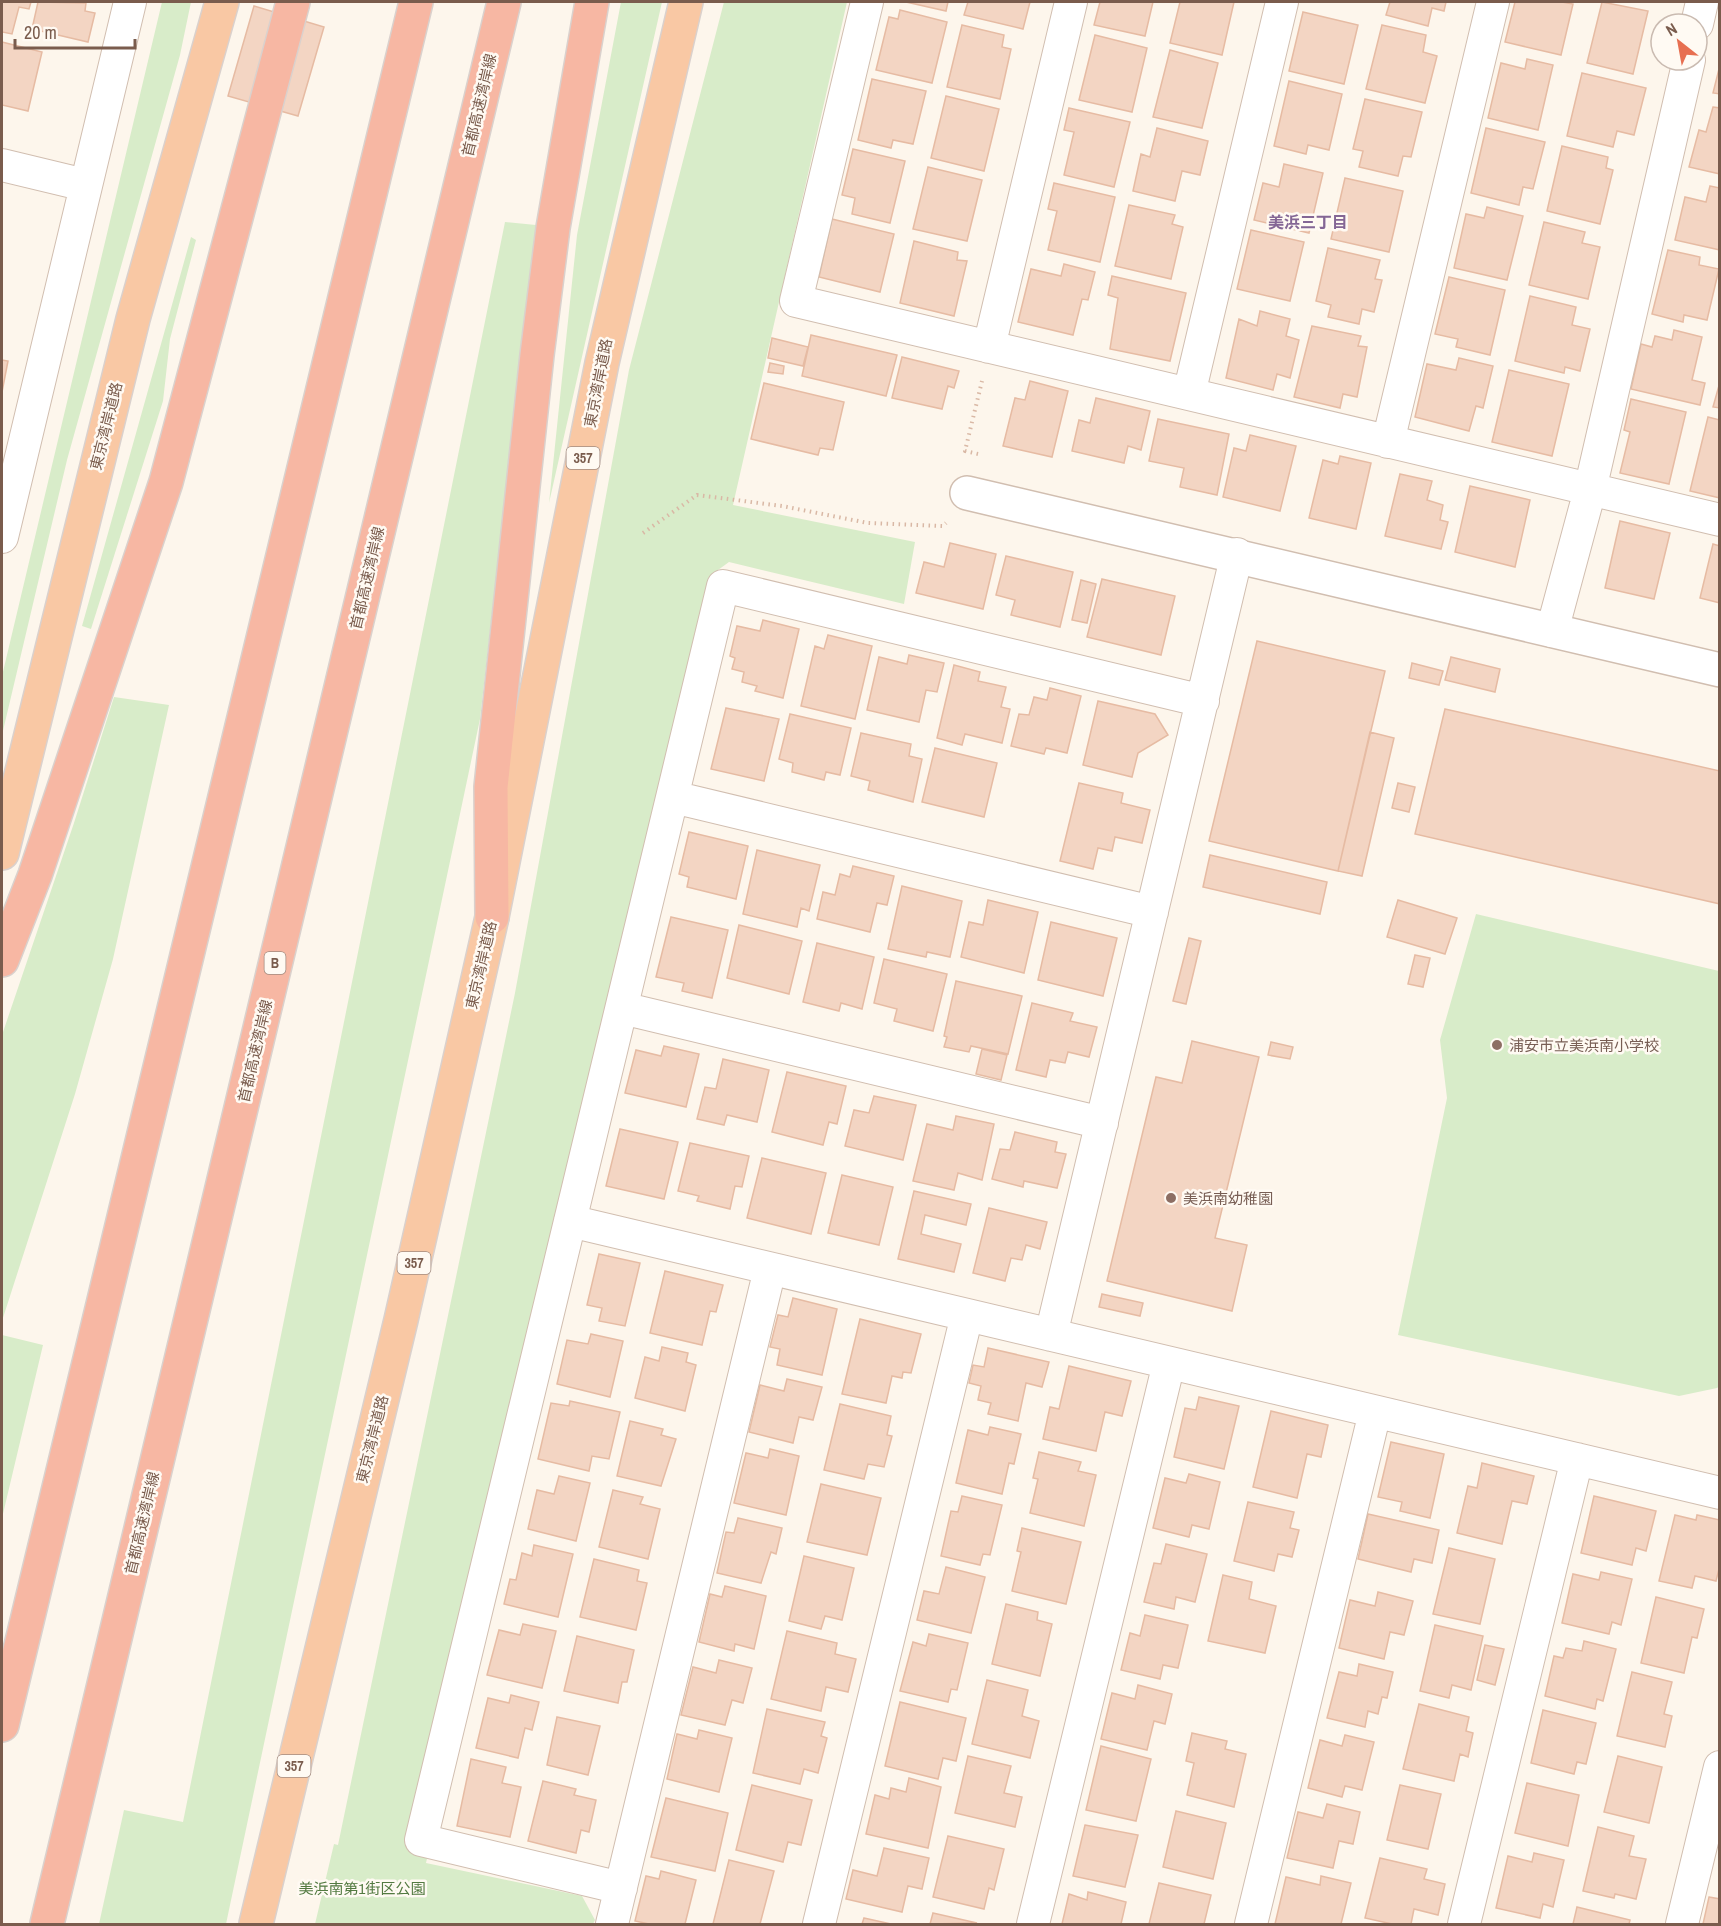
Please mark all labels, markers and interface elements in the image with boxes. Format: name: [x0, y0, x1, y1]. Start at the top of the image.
scale bar: [15, 12, 135, 50]
north arrow: [1649, 12, 1709, 72]
text: N: [1662, 17, 1681, 41]
text: 20 m: [24, 20, 57, 45]
street label: 首都高速湾岸線: [457, 51, 501, 159]
district label: 美浜三丁目: [1268, 211, 1348, 233]
street label: 東京湾岸道路: [579, 337, 617, 429]
street label: 東京湾岸道路: [85, 380, 127, 472]
road number: 357: [566, 447, 600, 469]
street label: 首都高速湾岸線: [345, 524, 389, 632]
street label: 東京湾岸道路: [461, 919, 501, 1011]
road number: B: [264, 952, 286, 974]
street label: 首都高速湾岸線: [233, 997, 277, 1105]
place label: 浦安市立美浜南小学校: [1509, 1035, 1659, 1056]
marker: 浦安市立美浜南小学校: [1490, 1038, 1504, 1052]
place label: 美浜南幼稚園: [1183, 1188, 1273, 1209]
marker: 美浜南幼稚園: [1164, 1191, 1178, 1205]
road number: 357: [398, 1252, 430, 1274]
street label: 東京湾岸道路: [351, 1393, 393, 1485]
street label: 首都高速湾岸線: [120, 1469, 164, 1577]
road number: 357: [278, 1755, 310, 1777]
park label: 美浜南第1街区公園: [299, 1878, 425, 1899]

